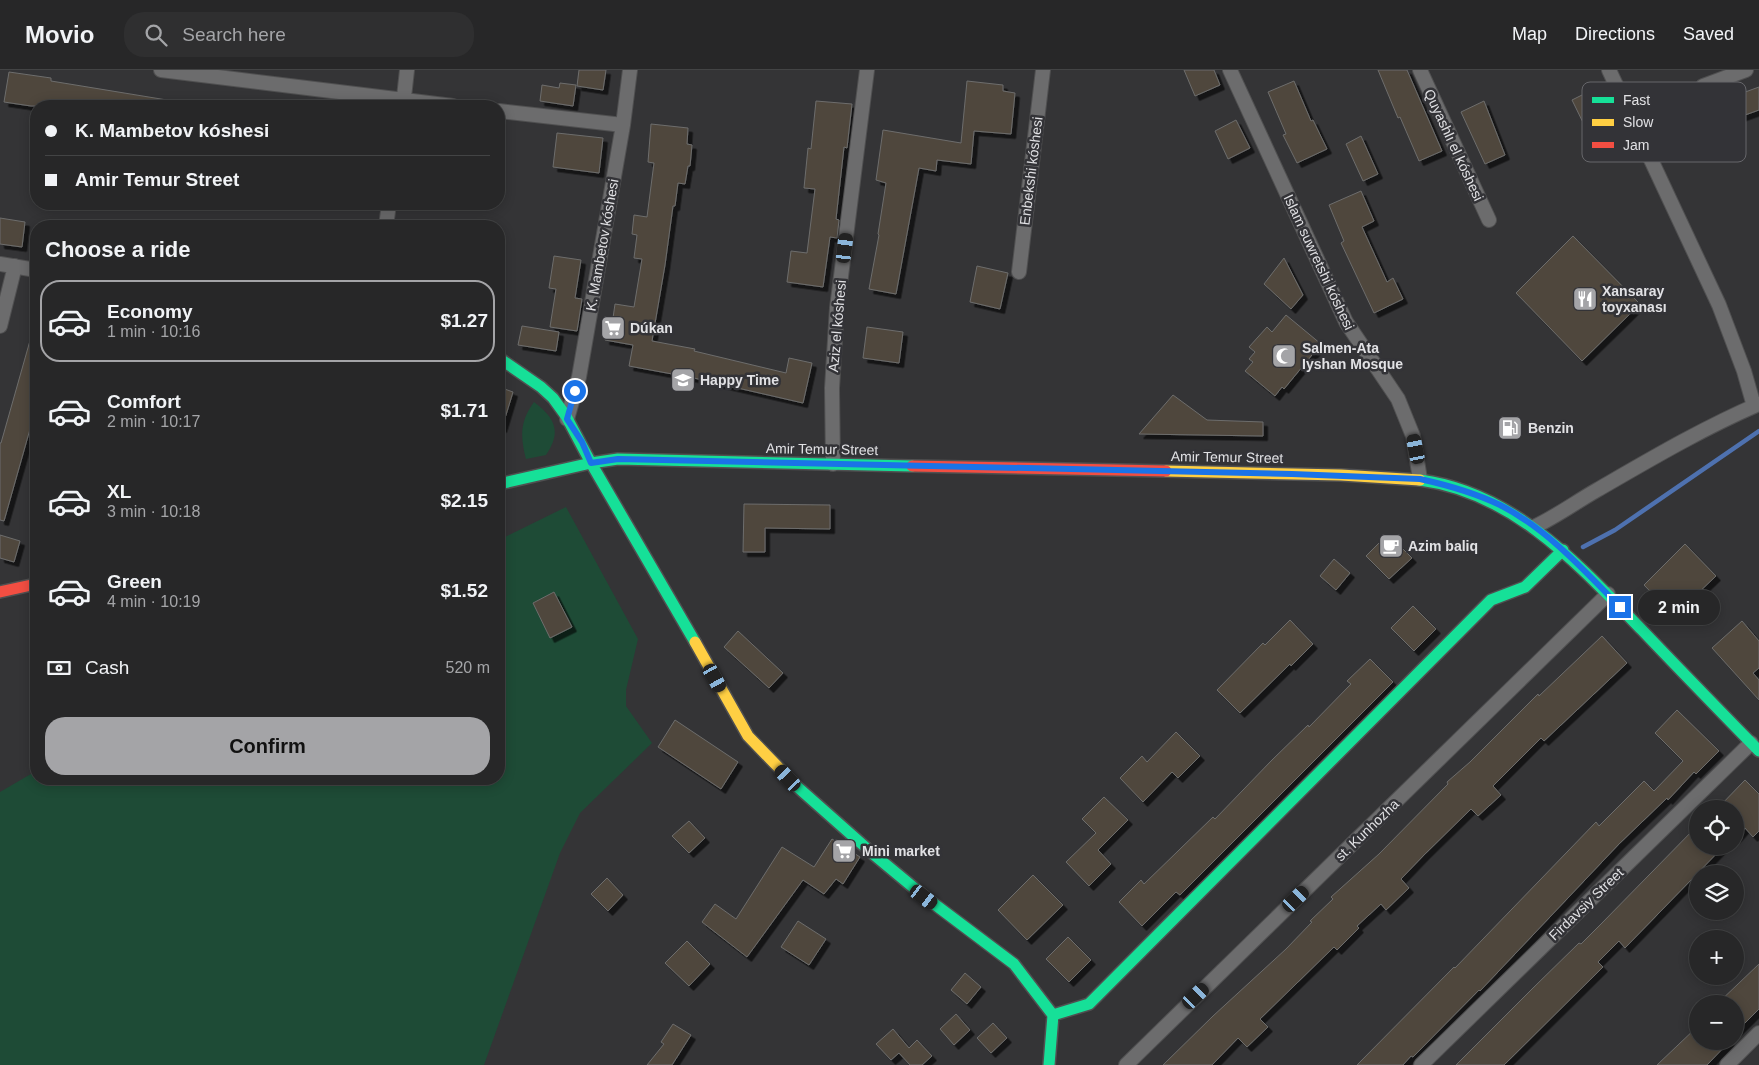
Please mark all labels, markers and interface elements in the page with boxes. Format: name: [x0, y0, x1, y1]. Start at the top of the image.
search box: [124, 12, 474, 57]
text: Movio: [25, 21, 94, 48]
icon: search: [142, 21, 170, 49]
text: Search here: [182, 24, 286, 45]
text: Map: [1512, 24, 1547, 44]
text: Directions: [1575, 24, 1655, 44]
text: Saved: [1683, 24, 1734, 44]
legend: [1582, 82, 1746, 162]
street label: Quyashlı el kóshesi: [1421, 87, 1487, 203]
text: Fast: [1623, 92, 1650, 108]
text: Slow: [1623, 114, 1654, 130]
street label: Enbekshi kóshesi: [1016, 116, 1046, 226]
text: K. Mambetov kóshesi: [75, 120, 269, 141]
text: Jam: [1623, 137, 1649, 153]
text: Amir Temur Street: [75, 169, 239, 190]
street label: K. Mambetov kóshesi: [583, 178, 621, 312]
street label: Islam suwretshi kóshesi: [1281, 192, 1357, 332]
car: [835, 232, 854, 264]
text: Choose a ride: [45, 237, 190, 262]
street label: Aziz el kóshesi: [825, 279, 849, 373]
place label: Xansaray toyxanası: [1602, 283, 1667, 315]
restaurant icon: Xansaray toyxanası: [1572, 286, 1598, 312]
icon: car: [47, 299, 92, 344]
text: Economy: [107, 301, 193, 322]
text: $1.27: [440, 310, 488, 331]
supermarket icon: Dúkan: [600, 315, 626, 341]
place label: Dúkan: [630, 320, 673, 336]
text: 1 min · 10:16: [107, 323, 200, 340]
place label: Salmen-Ata Iyshan Mosque: [1302, 340, 1403, 372]
mosque icon: Salmen-Ata Iyshan Mosque: [1271, 343, 1297, 369]
school or university icon: Happy Time: [670, 367, 696, 393]
place label: Happy Time: [700, 372, 779, 388]
route start: [564, 380, 586, 402]
icon: car: [47, 389, 92, 434]
text: Comfort: [107, 391, 181, 412]
text: $1.71: [440, 400, 488, 421]
text: 2 min · 10:17: [107, 413, 200, 430]
fuel station icon: Benzin: [1497, 415, 1523, 441]
place label: Benzin: [1528, 420, 1574, 436]
car: [1405, 433, 1426, 465]
street label: Amir Temur Street: [766, 440, 879, 458]
street label: Amir Temur Street: [1171, 448, 1284, 466]
icon: car: [47, 479, 92, 524]
text: XL: [107, 481, 131, 502]
text: $2.15: [440, 490, 488, 511]
text: 3 min · 10:18: [107, 503, 200, 520]
cafe icon: Azim baliq: [1378, 533, 1404, 559]
place label: Azim baliq: [1408, 538, 1478, 554]
icon: car: [47, 569, 92, 614]
text: Green: [107, 571, 162, 592]
text: $1.52: [440, 580, 488, 601]
callout: 2 min: [1638, 590, 1720, 624]
text: 4 min · 10:19: [107, 593, 200, 610]
route end: [1609, 596, 1631, 618]
text: 2 min: [1658, 599, 1700, 616]
icon: cash: [45, 654, 73, 682]
text: Cash: [85, 657, 129, 678]
text: 520 m: [446, 659, 490, 676]
car: [701, 661, 728, 695]
button: Confirm: [45, 717, 490, 775]
car: [772, 762, 803, 794]
street label: st. Kunhozha: [1332, 796, 1402, 864]
map controls: [1689, 800, 1744, 1050]
button: locate: [1689, 800, 1744, 855]
supermarket icon: Mini market: [831, 838, 857, 864]
place label: Mini market: [862, 843, 940, 859]
street label: Firdavsiy Street: [1545, 864, 1627, 944]
button: layers: [1689, 865, 1744, 920]
car: [907, 882, 940, 912]
car: [1280, 883, 1312, 915]
button: +: [1689, 930, 1744, 985]
car: [1180, 980, 1212, 1012]
button: −: [1689, 995, 1744, 1050]

